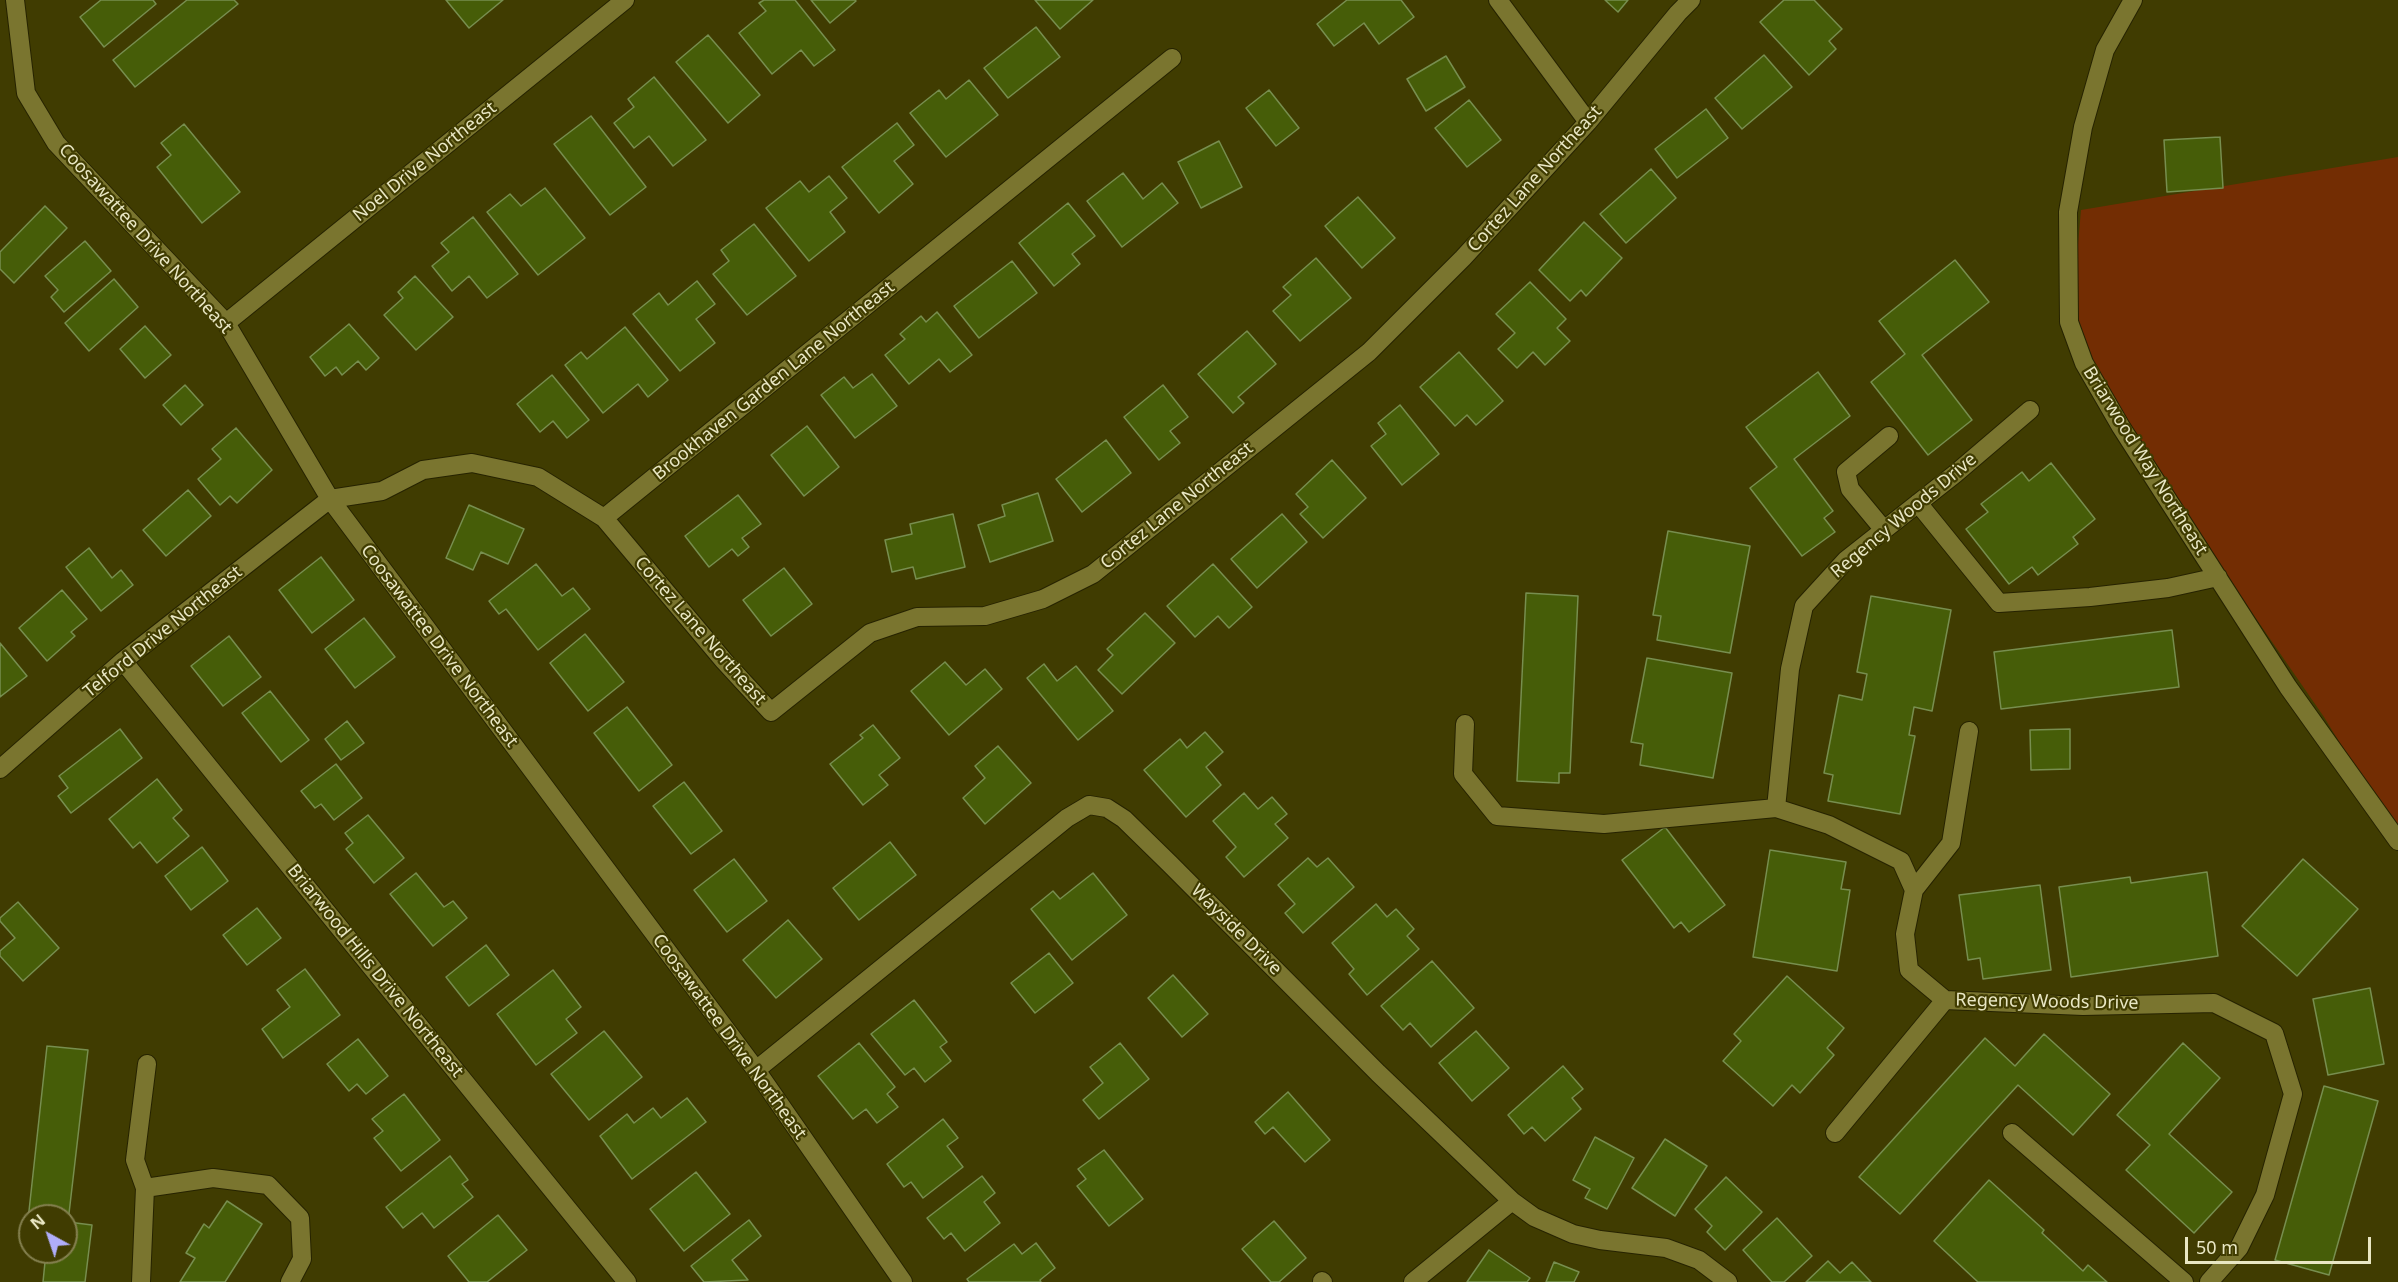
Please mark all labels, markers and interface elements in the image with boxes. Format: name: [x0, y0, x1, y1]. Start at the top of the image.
street label: Noel Drive Northeast: [349, 98, 501, 226]
street label: Cortez Lane Northeast: [1463, 101, 1607, 257]
street label: Coosawattee Drive Northeast: [54, 140, 236, 338]
street label: Brookhaven Garden Lane Northeast: [649, 277, 899, 485]
street label: Briarwood Way Northeast: [2078, 363, 2212, 559]
street label: Cortez Lane Northeast: [1096, 438, 1258, 574]
street label: Regency Woods Drive: [1827, 449, 1981, 583]
street label: Coosawattee Drive Northeast: [356, 540, 522, 752]
street label: Cortez Lane Northeast: [630, 552, 770, 710]
street label: Telford Drive Northeast: [79, 561, 247, 703]
street label: Briarwood Hills Drive Northeast: [282, 860, 468, 1082]
street label: Wayside Drive: [1186, 880, 1286, 980]
street label: Coosawattee Drive Northeast: [647, 930, 811, 1144]
street label: Regency Woods Drive: [1955, 990, 2139, 1014]
north arrow: [18, 1204, 78, 1264]
text: N: [26, 1209, 50, 1234]
scale bar: [2188, 1225, 2374, 1263]
text: 50 m: [2196, 1235, 2238, 1259]

